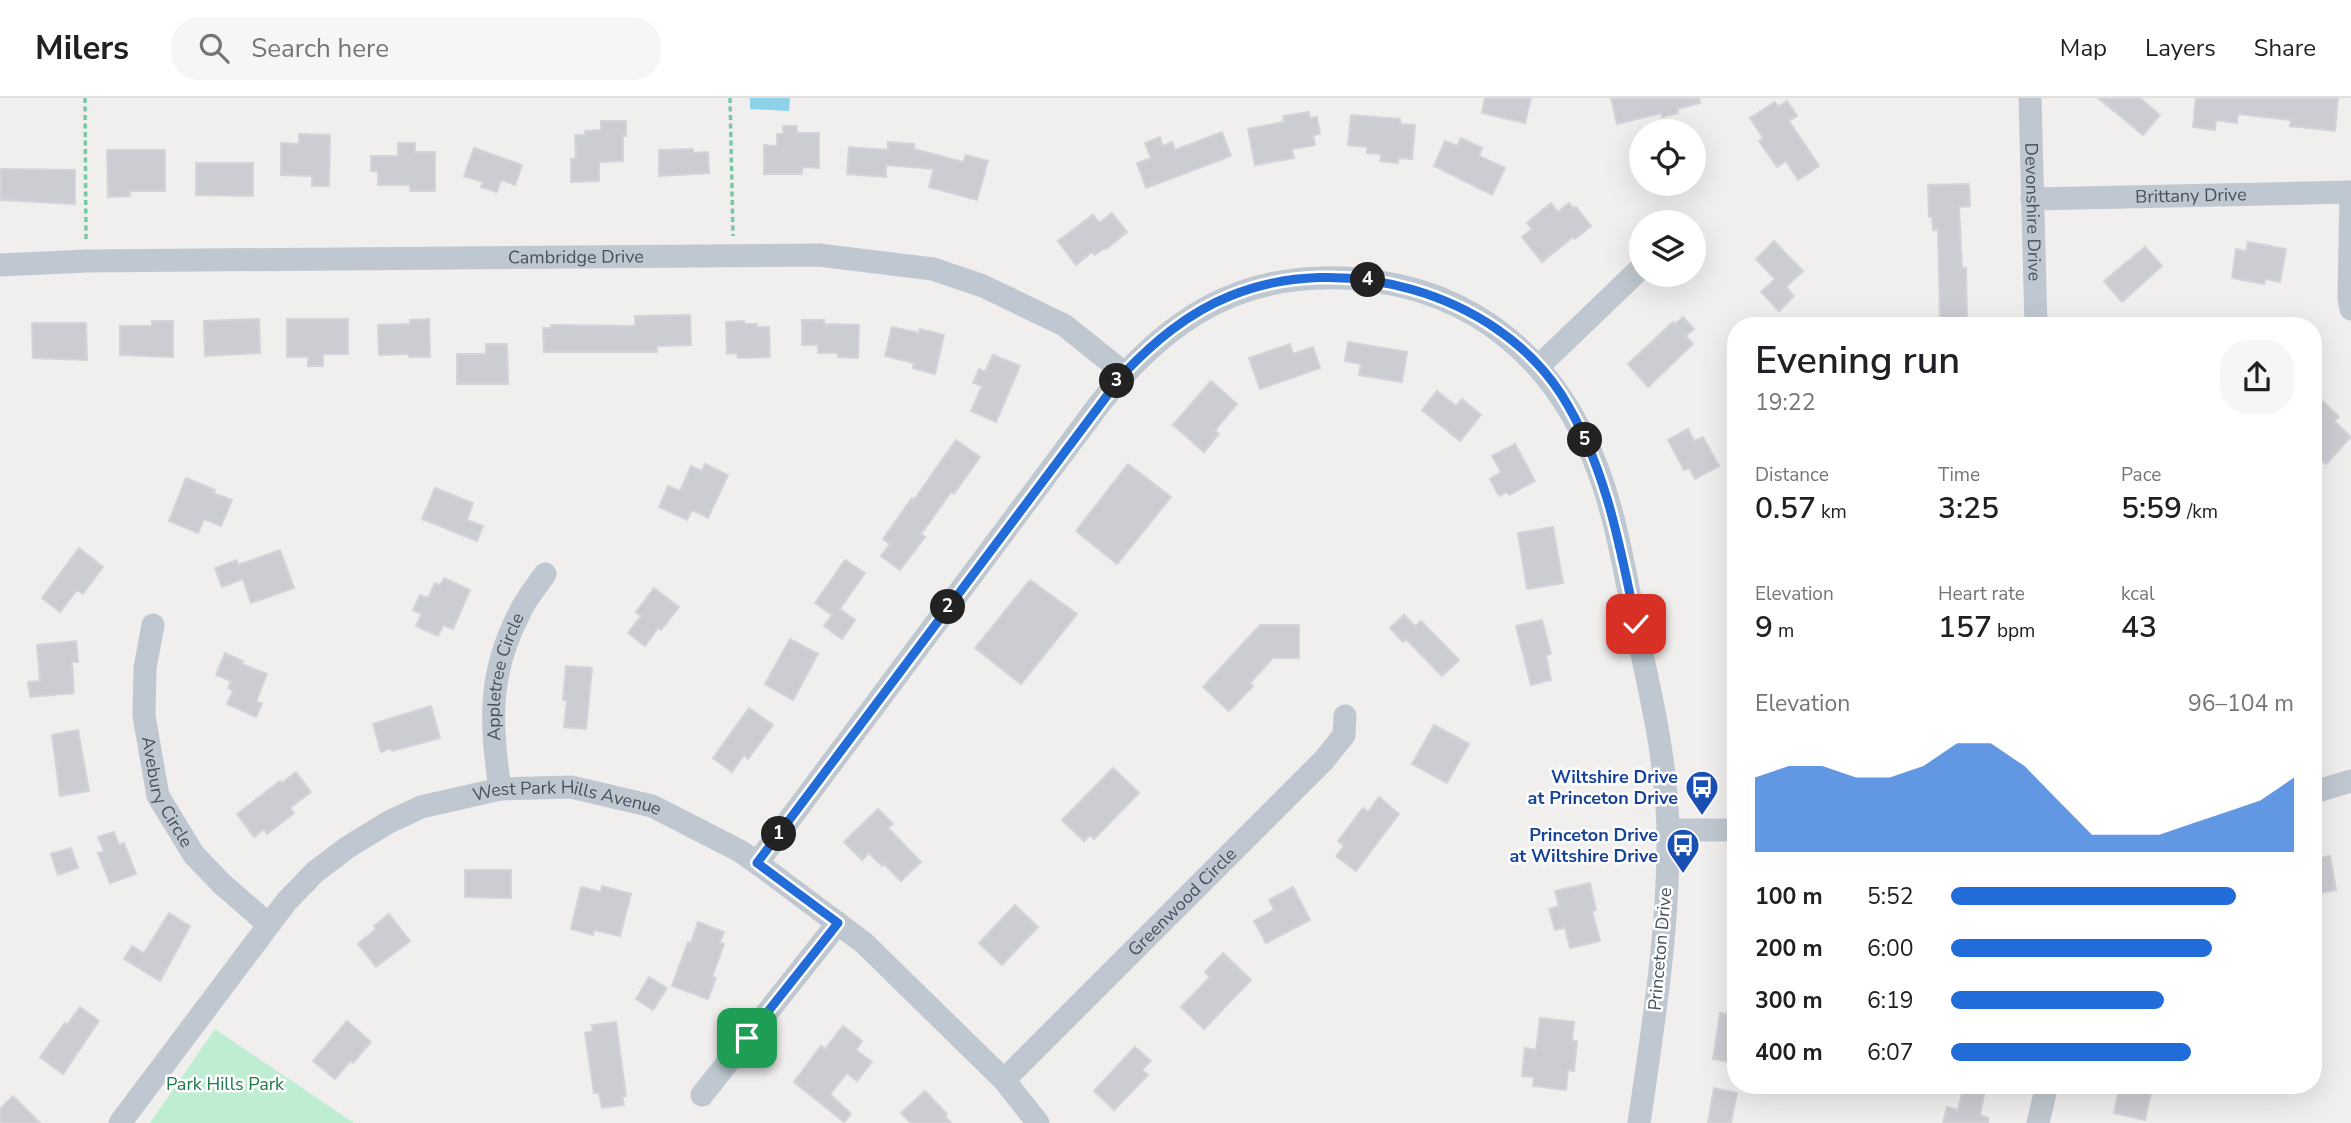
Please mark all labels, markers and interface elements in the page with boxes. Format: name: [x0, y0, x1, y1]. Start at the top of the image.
search box: [171, 17, 661, 80]
text: Milers: [35, 26, 129, 71]
icon: search: [195, 29, 233, 67]
text: Search here: [251, 31, 389, 66]
text: Map: [2060, 32, 2107, 64]
text: Layers: [2145, 32, 2216, 64]
text: Share: [2254, 32, 2316, 64]
map controls: [1629, 119, 1706, 287]
button: locate: [1629, 119, 1706, 196]
street label: Devonshire Drive: [2019, 142, 2047, 282]
street label: Brittany Drive: [2135, 182, 2247, 209]
button: layers: [1629, 210, 1706, 287]
street label: Cambridge Drive: [508, 244, 644, 270]
pin: 4: [1350, 262, 1386, 298]
text: 4: [1362, 266, 1373, 292]
text: Evening run: [1755, 335, 1960, 386]
button: share: [2220, 340, 2294, 414]
pin: 3: [1100, 364, 1134, 398]
text: 3: [1111, 367, 1122, 393]
text: 19:22: [1755, 387, 1815, 418]
pin: 5: [1568, 422, 1602, 458]
text: 5: [1579, 426, 1590, 452]
text: Distance: [1755, 462, 1829, 488]
text: Time: [1938, 462, 1980, 488]
text: Pace: [2121, 462, 2161, 488]
text: 0.57: [1755, 488, 1816, 529]
text: 3:25: [1938, 488, 1999, 529]
text: 5:59: [2121, 488, 2182, 529]
text: km: [1816, 499, 1847, 525]
text: /km: [2182, 499, 2218, 525]
text: Elevation: [1755, 581, 1834, 607]
text: Heart rate: [1938, 581, 2025, 607]
text: kcal: [2121, 581, 2155, 607]
pin: 2: [930, 589, 965, 624]
text: 2: [942, 593, 953, 619]
pin: [1606, 594, 1666, 654]
icon: check: [1617, 605, 1655, 643]
text: 9: [1755, 607, 1773, 648]
text: 157: [1938, 607, 1992, 648]
text: 43: [2121, 607, 2157, 648]
street label: Appletree Circle: [482, 609, 530, 741]
text: m: [1773, 618, 1794, 644]
text: bpm: [1992, 618, 2035, 644]
text: Elevation: [1755, 688, 1850, 719]
text: 96–104 m: [2188, 688, 2294, 719]
street label: Avebury Circle: [136, 735, 199, 852]
place label: Wiltshire Drive at Princeton Drive: [1528, 765, 1678, 810]
bus stop icon: Wiltshire Drive at Princeton Drive: [1683, 768, 1721, 817]
street label: West Park Hills Avenue: [470, 775, 666, 821]
pin: 1: [762, 816, 796, 852]
text: 1: [773, 820, 784, 846]
place label: Princeton Drive at Wiltshire Drive: [1509, 823, 1658, 868]
bus stop icon: Princeton Drive at Wiltshire Drive: [1664, 826, 1702, 875]
street label: Greenwood Circle: [1123, 842, 1242, 961]
text: 100 m: [1755, 881, 1823, 912]
text: 5:52: [1867, 881, 1914, 912]
street label: Princeton Drive: [1643, 886, 1677, 1012]
text: 200 m: [1755, 933, 1823, 964]
text: 6:00: [1867, 933, 1914, 964]
text: 300 m: [1755, 985, 1823, 1016]
text: 6:19: [1867, 985, 1914, 1016]
pin: [717, 1008, 777, 1068]
icon: arrive: [728, 1019, 766, 1057]
text: 400 m: [1755, 1037, 1823, 1068]
text: 6:07: [1867, 1037, 1914, 1068]
park label: Park Hills Park: [166, 1072, 285, 1096]

